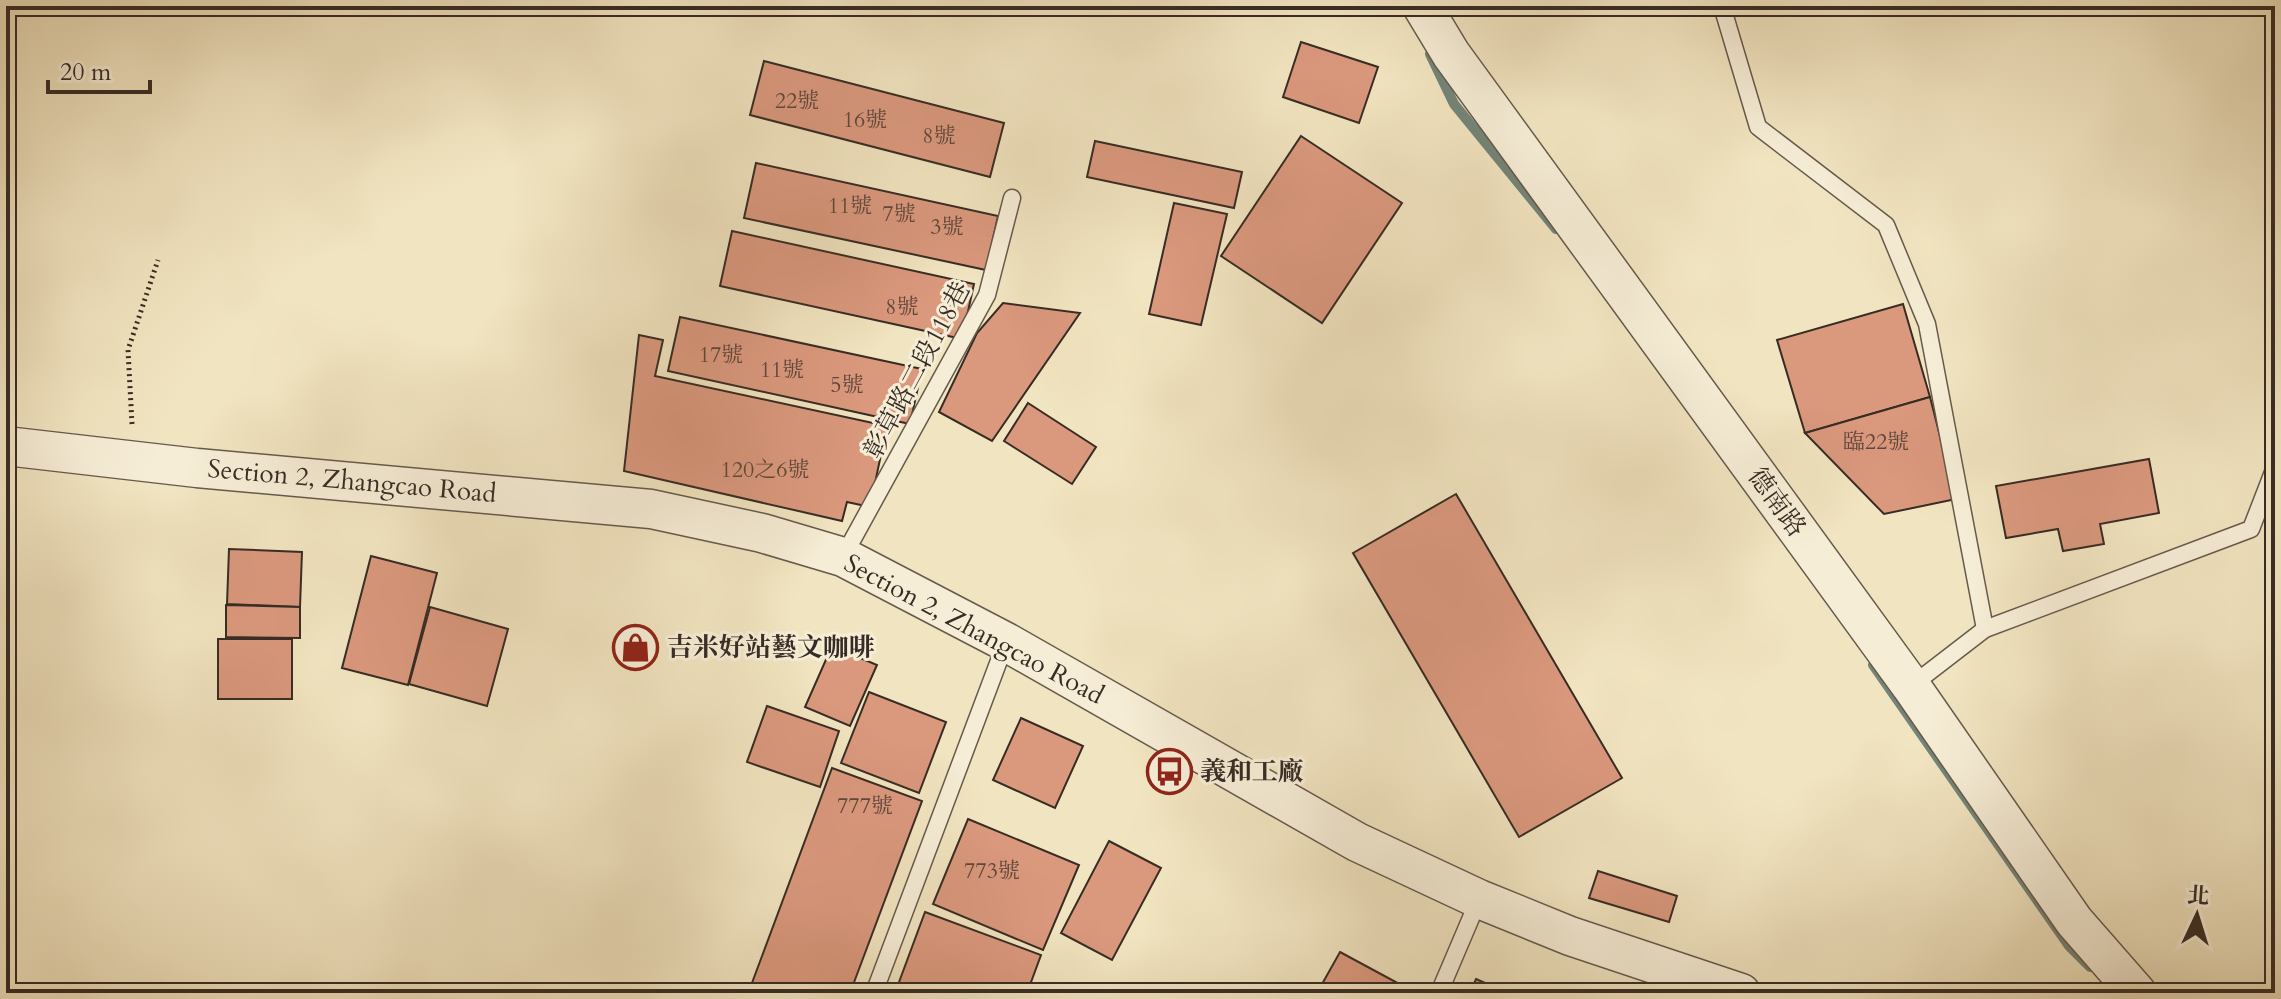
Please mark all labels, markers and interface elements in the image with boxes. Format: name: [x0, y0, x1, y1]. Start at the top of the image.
scale bar: [48, 44, 150, 94]
text: 20 m: [60, 56, 112, 89]
house number: 22號: [775, 86, 819, 116]
house number: 16號: [843, 105, 887, 135]
house number: 8號: [922, 121, 956, 151]
house number: 11號: [828, 191, 872, 221]
house number: 7號: [882, 199, 916, 229]
house number: 3號: [930, 212, 964, 242]
street label: 彰草路二段118巷: [856, 275, 978, 465]
house number: 8號: [885, 292, 919, 322]
house number: 17號: [699, 340, 743, 370]
house number: 11號: [760, 355, 804, 385]
house number: 5號: [830, 370, 864, 400]
house number: 臨22號: [1843, 427, 1909, 457]
street label: Section 2, Zhangcao Road: [206, 451, 498, 511]
house number: 120之6號: [720, 455, 810, 485]
street label: 德南路: [1740, 460, 1814, 544]
street label: Section 2, Zhangcao Road: [838, 546, 1110, 713]
shop icon: 吉米好站藝文咖啡: [612, 623, 660, 671]
place label: 吉米好站藝文咖啡: [667, 630, 875, 665]
bus stop icon: 義和工廠: [1145, 747, 1193, 795]
place label: 義和工廠: [1200, 754, 1304, 789]
house number: 777號: [837, 791, 893, 821]
house number: 773號: [964, 856, 1020, 886]
north arrow: [2157, 875, 2237, 955]
text: 北: [2186, 880, 2210, 912]

